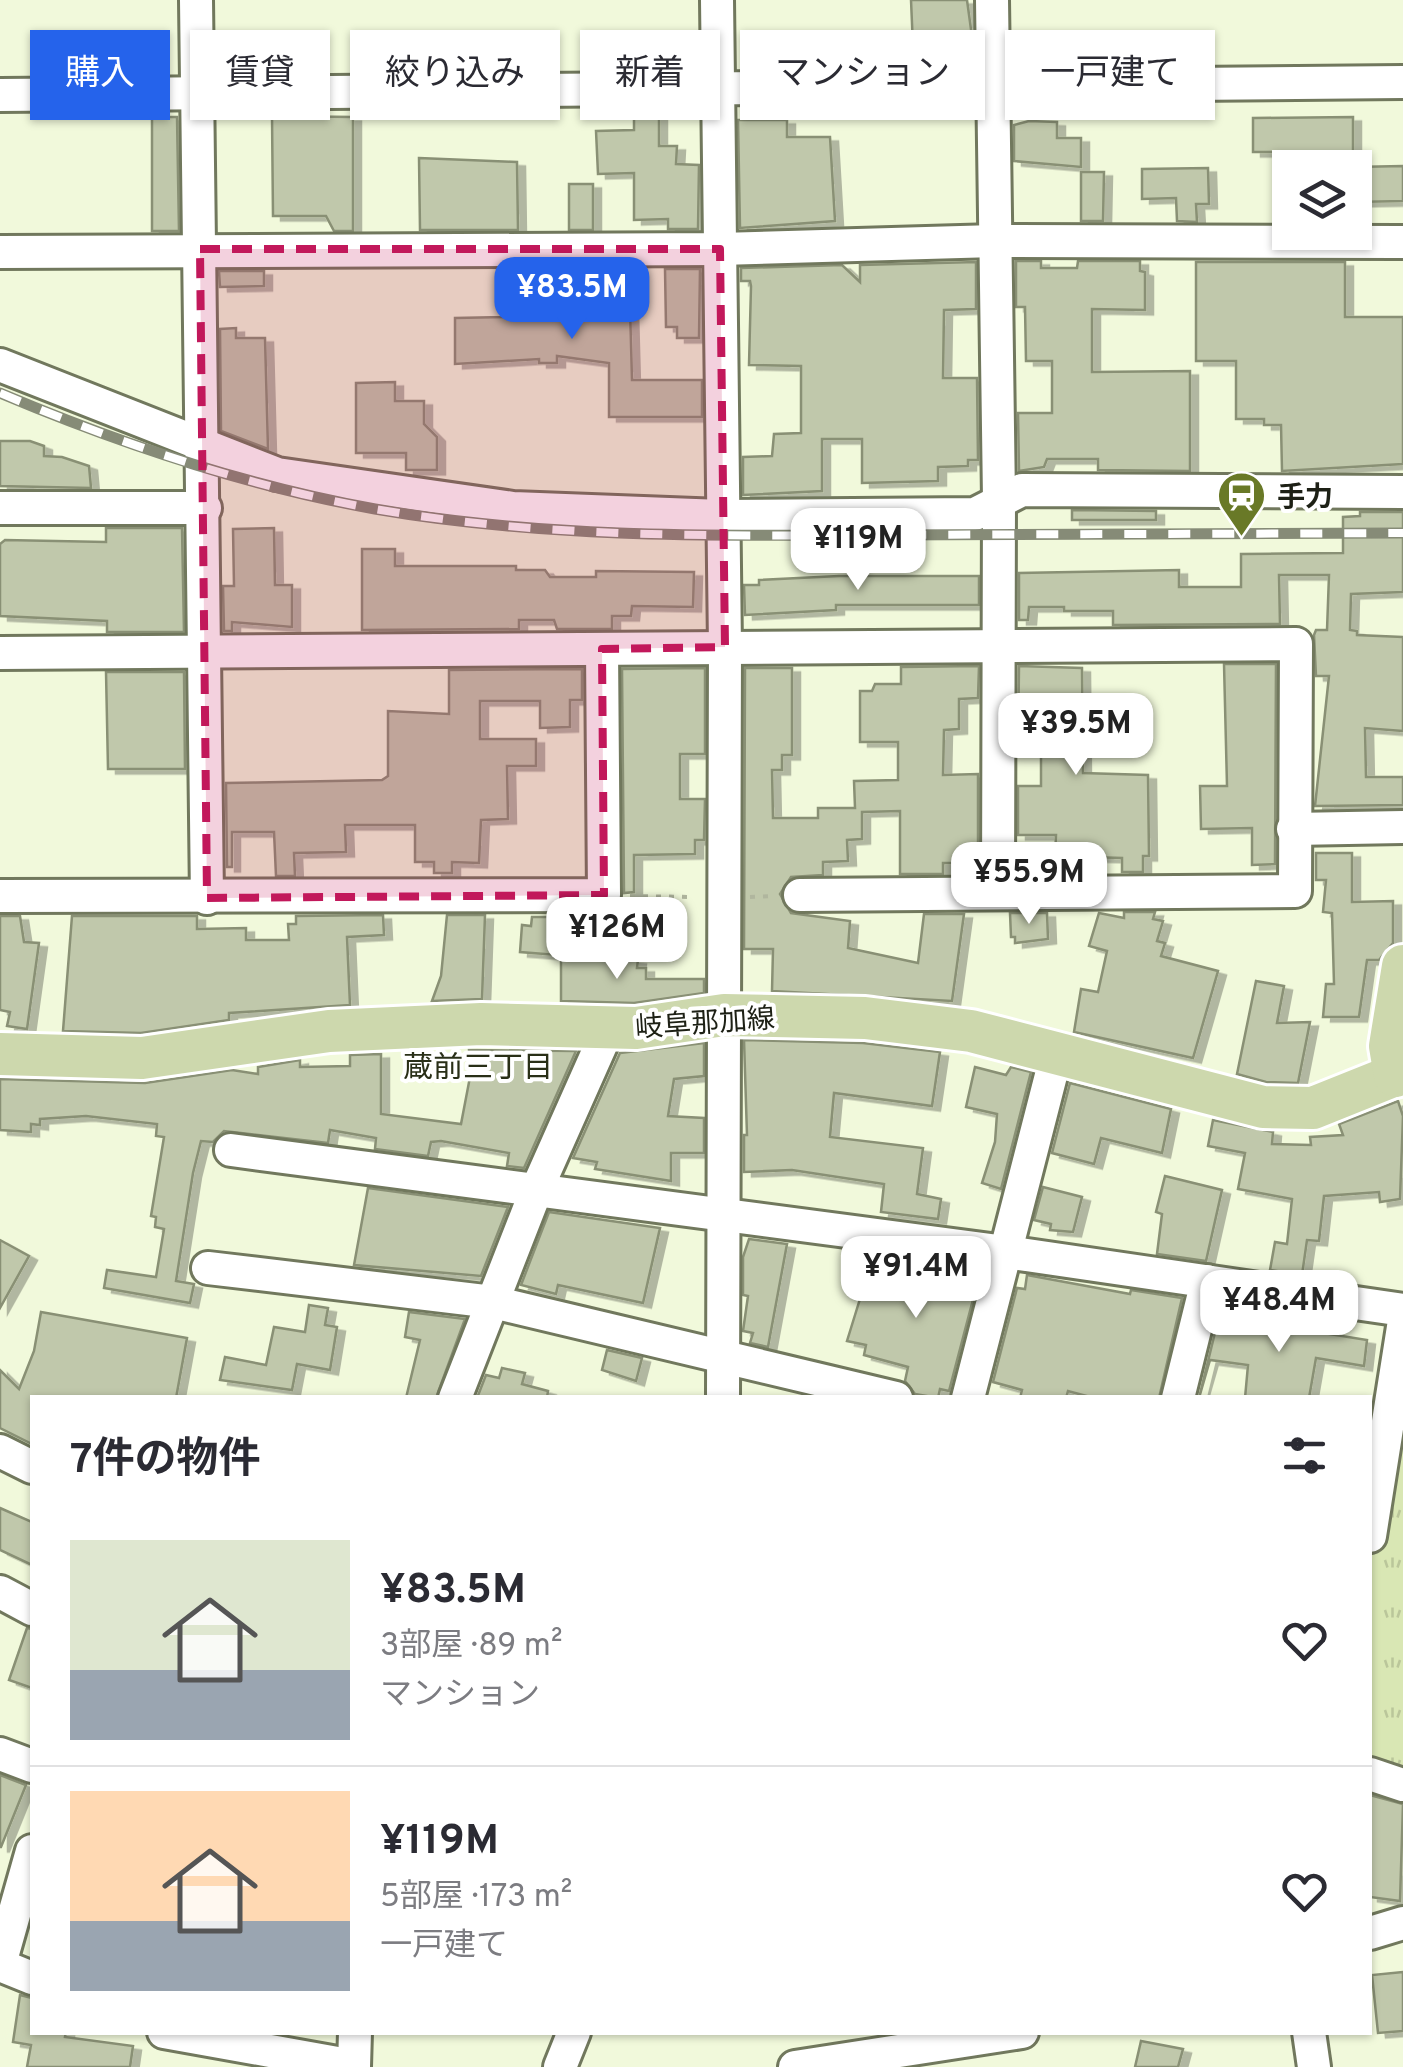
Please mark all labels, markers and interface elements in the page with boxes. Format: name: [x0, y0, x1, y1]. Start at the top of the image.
chip: 購入: [30, 30, 170, 120]
chip: 賃貸: [190, 30, 330, 120]
chip: 絞り込み: [350, 30, 560, 120]
chip: 新着: [580, 30, 720, 120]
chip: マンション: [740, 30, 985, 120]
chip: 一戸建て: [1005, 30, 1215, 120]
map controls: [1272, 150, 1372, 250]
button: layers: [1272, 150, 1372, 250]
pin: ¥83.5M: [491, 257, 653, 342]
text: ¥83.5M: [516, 269, 628, 309]
station icon: 手力: [1216, 470, 1268, 538]
place label: 手力: [1277, 481, 1333, 517]
pin: ¥119M: [788, 508, 928, 593]
text: ¥119M: [813, 520, 903, 560]
pin: ¥39.5M: [995, 693, 1157, 778]
text: ¥39.5M: [1020, 705, 1132, 745]
pin: ¥55.9M: [948, 842, 1110, 927]
text: ¥55.9M: [973, 854, 1085, 894]
pin: ¥126M: [547, 897, 687, 982]
text: ¥126M: [568, 909, 666, 949]
street label: 岐阜那加線: [634, 1002, 776, 1048]
district label: 蔵前三丁目: [403, 1051, 553, 1088]
pin: ¥91.4M: [835, 1236, 997, 1321]
text: ¥91.4M: [863, 1248, 969, 1288]
pin: ¥48.4M: [1198, 1270, 1360, 1355]
text: ¥48.4M: [1222, 1282, 1336, 1322]
icon: filters: [1277, 1428, 1332, 1483]
text: 7件の物件: [70, 1435, 261, 1488]
text: ¥83.5M: [380, 1565, 526, 1618]
icon: home: [150, 1580, 270, 1700]
icon: heart: [1277, 1613, 1332, 1668]
text: 3部屋 · 89 m²: [380, 1627, 563, 1667]
text: マンション: [380, 1676, 540, 1716]
text: ¥119M: [380, 1816, 499, 1869]
icon: home: [150, 1831, 270, 1951]
icon: heart: [1277, 1864, 1332, 1919]
text: 5部屋 · 173 m²: [380, 1878, 572, 1918]
text: 一戸建て: [380, 1927, 508, 1967]

